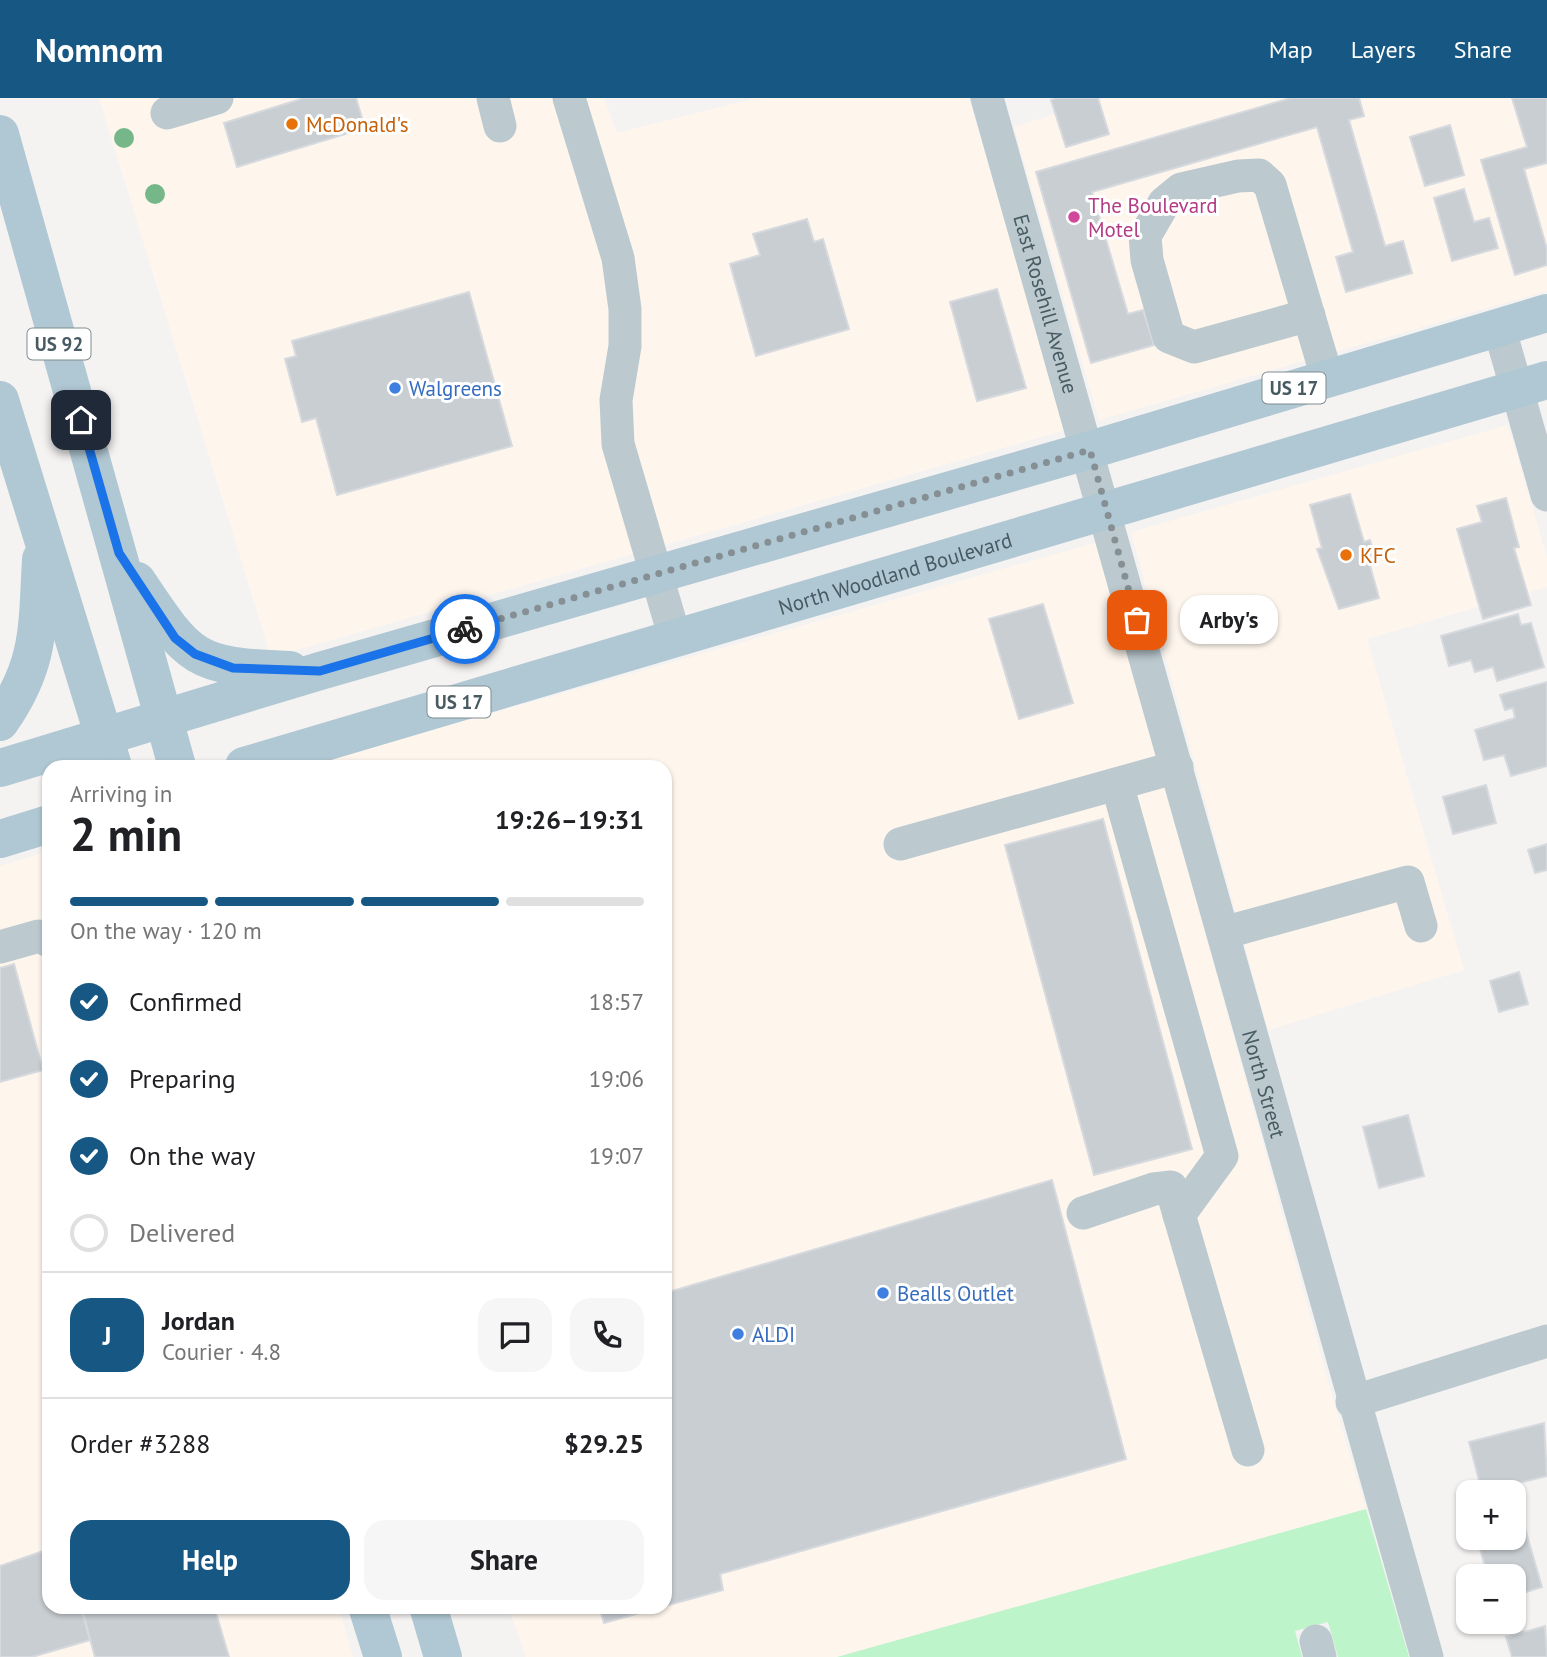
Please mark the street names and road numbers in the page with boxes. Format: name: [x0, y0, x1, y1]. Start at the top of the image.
street label: East Rosehill Avenue: [1008, 211, 1084, 397]
road number: US 92: [28, 328, 90, 360]
road number: US 17: [1262, 372, 1326, 404]
street label: North Woodland Boulevard: [775, 526, 1015, 621]
road number: US 17: [428, 687, 490, 718]
street label: North Street: [1236, 1027, 1292, 1141]

